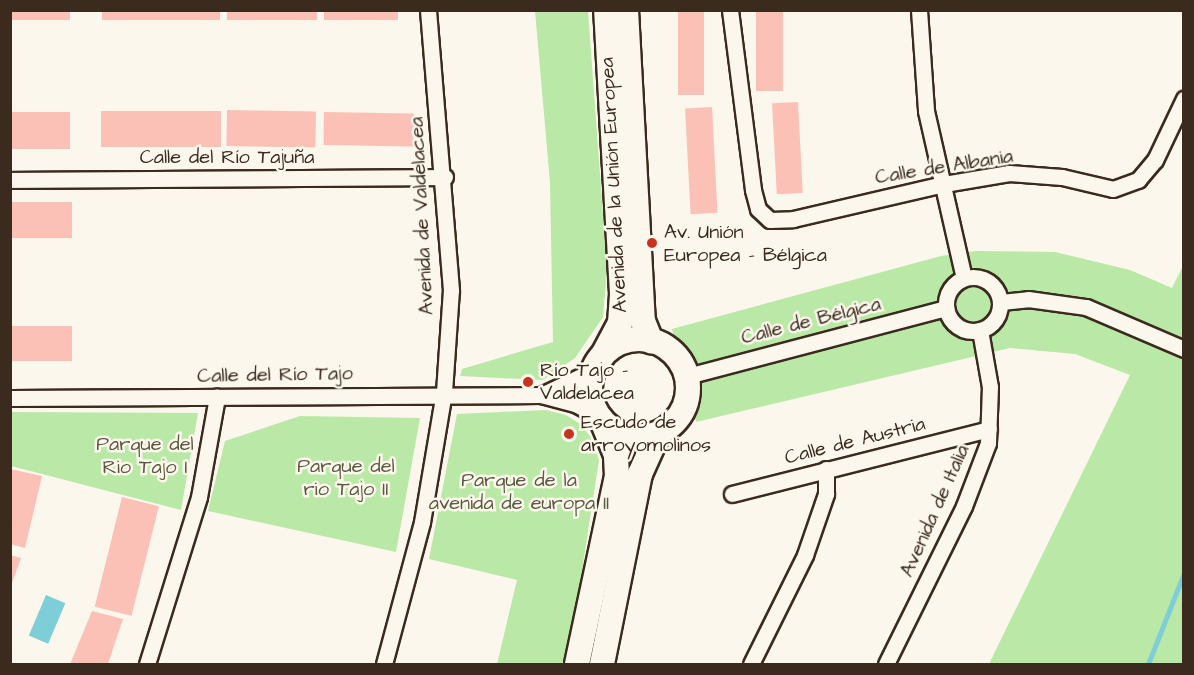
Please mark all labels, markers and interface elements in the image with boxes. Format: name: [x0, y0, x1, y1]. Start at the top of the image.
street label: Avenida de la Unión Europea: [595, 57, 633, 313]
street label: Avenida de Valdelacea: [405, 116, 439, 316]
street label: Calle de Albania: [873, 144, 1015, 190]
street label: Calle del Río Tajuña: [140, 145, 314, 169]
place label: Av. Unión Europea - Bélgica: [664, 220, 827, 267]
marker: Av. Unión Europea - Bélgica: [645, 236, 659, 250]
street label: Calle de Bélgica: [739, 292, 883, 350]
place label: Río Tajo - Valdelacea: [540, 358, 634, 405]
street label: Calle del Río Tajo: [197, 362, 353, 388]
marker: Río Tajo - Valdelacea: [521, 375, 535, 389]
place label: Escudo de arroyomolinos: [581, 410, 711, 457]
street label: Calle de Austria: [782, 412, 928, 470]
marker: Escudo de arroyomolinos: [562, 427, 576, 441]
park label: Parque del Rio Tajo I: [96, 432, 194, 479]
street label: Avenida de Italia: [895, 441, 975, 581]
park label: Parque del rio Tajo II: [297, 455, 395, 502]
park label: Parque de la avenida de europa II: [429, 469, 609, 516]

